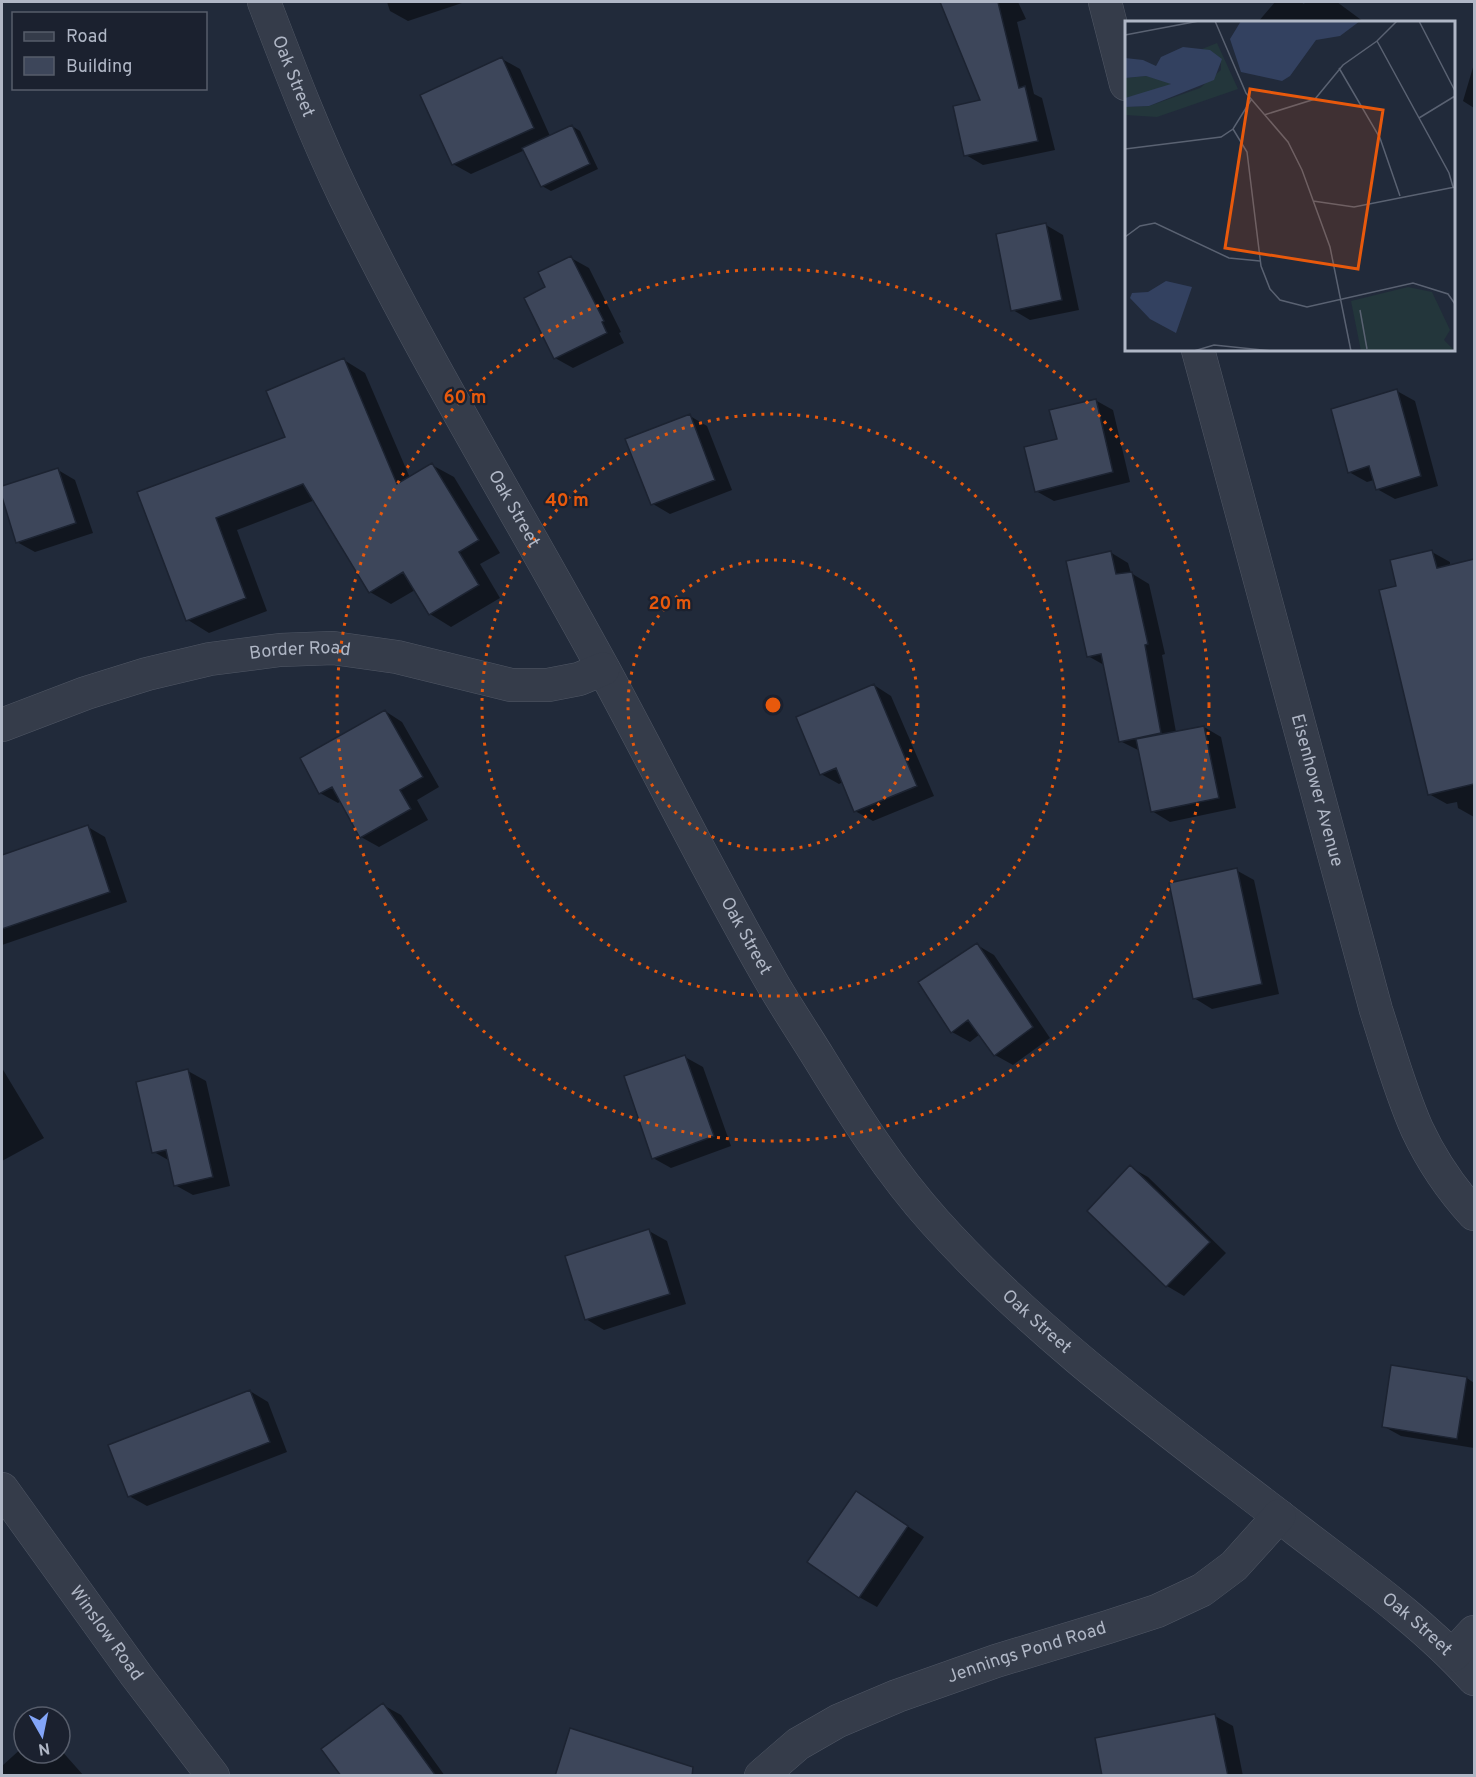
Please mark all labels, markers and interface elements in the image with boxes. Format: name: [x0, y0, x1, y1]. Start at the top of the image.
legend: [12, 12, 207, 90]
inset map: [1125, 21, 1455, 351]
text: Road: [66, 26, 108, 49]
street label: Oak Street: [267, 32, 320, 121]
text: Building: [66, 56, 132, 79]
text: 60 m: [443, 387, 487, 410]
street label: Oak Street: [483, 466, 545, 552]
text: 40 m: [545, 490, 589, 513]
text: 20 m: [648, 593, 692, 616]
street label: Border Road: [248, 636, 352, 665]
centre of rings: [763, 695, 783, 715]
street label: Eisenhower Avenue: [1285, 711, 1348, 869]
street label: Oak Street: [715, 893, 777, 979]
street label: Oak Street: [997, 1285, 1076, 1359]
street label: Winslow Road: [64, 1581, 148, 1685]
street label: Oak Street: [1377, 1588, 1457, 1661]
street label: Jennings Pond Road: [944, 1617, 1109, 1689]
north arrow: [12, 1705, 72, 1765]
text: N: [37, 1737, 51, 1759]

